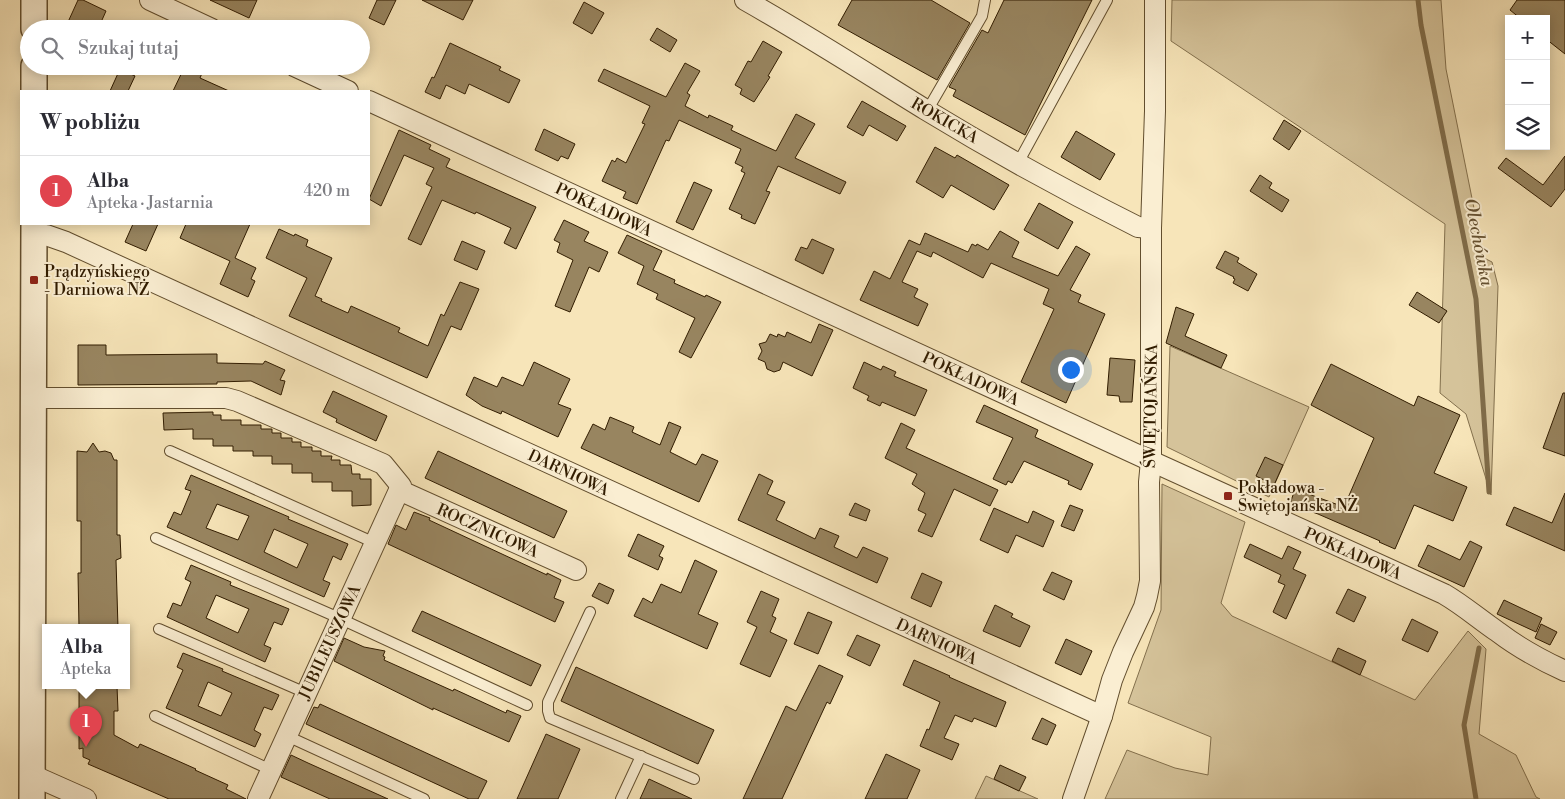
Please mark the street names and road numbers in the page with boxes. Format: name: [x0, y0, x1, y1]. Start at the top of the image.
street label: ROKICKA: [907, 94, 983, 149]
street label: POKŁADOWA: [552, 179, 656, 242]
street label: ŚWIĘTOJAŃSKA: [1138, 343, 1162, 468]
street label: POKŁADOWA: [919, 348, 1023, 411]
street label: DARNIOWA: [525, 445, 613, 501]
street label: ROCZNICOWA: [433, 499, 543, 563]
street label: POKŁADOWA: [1301, 523, 1405, 585]
street label: JUBILEUSZOWA: [294, 581, 366, 704]
street label: DARNIOWA: [893, 614, 981, 670]

